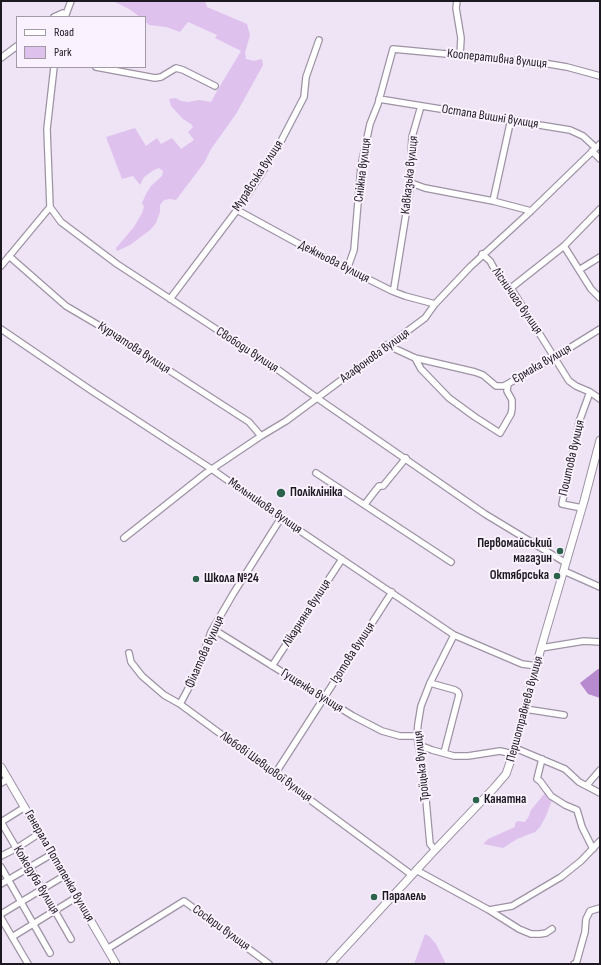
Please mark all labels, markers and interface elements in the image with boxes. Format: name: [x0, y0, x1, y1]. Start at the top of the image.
legend: [16, 16, 146, 68]
text: Road: [54, 25, 74, 40]
text: Park: [54, 45, 72, 60]
street label: Кооперативна вулиця: [446, 46, 548, 72]
street label: Остапа Вишні вулиця: [441, 102, 539, 132]
street label: Кавказька вулиця: [398, 135, 422, 215]
street label: Сніжна вулиця: [351, 137, 375, 203]
street label: Муравська вулиця: [229, 138, 287, 214]
street label: Дежньова вулиця: [296, 237, 372, 287]
street label: Лісничого вулиця: [488, 265, 546, 337]
street label: Курчатова вулиця: [95, 319, 173, 377]
street label: Свободи вулиця: [213, 324, 281, 376]
street label: Агафонова вулиця: [337, 326, 413, 386]
street label: Єрмака вулиця: [510, 341, 574, 387]
street label: Поштова вулиця: [556, 419, 588, 497]
street label: Мельникова вулиця: [225, 475, 305, 537]
place label: Поліклініка: [290, 485, 343, 501]
marker: Поліклініка: [275, 487, 287, 499]
place label: Первомайський магазин: [477, 536, 552, 567]
marker: Первомайський магазин: [555, 546, 565, 556]
place label: Октябрська: [490, 568, 549, 584]
place label: Школа №24: [204, 571, 259, 587]
marker: Октябрська: [552, 571, 562, 581]
marker: Школа №24: [191, 574, 201, 584]
street label: Лікарняна вулиця: [279, 576, 335, 650]
street label: Філатова вулиця: [182, 613, 228, 691]
street label: Ізотова вулиця: [327, 619, 379, 687]
street label: Першотравнева вулиця: [503, 654, 547, 764]
street label: Гущенка вулиця: [278, 666, 346, 716]
street label: Любові Шевцової вулиця: [217, 728, 315, 806]
street label: Троїцька вулиця: [411, 730, 433, 802]
place label: Канатна: [484, 792, 526, 808]
marker: Канатна: [471, 795, 481, 805]
street label: Генерала Потапенка вулиця: [21, 807, 97, 925]
street label: Кожедуба вулиця: [9, 843, 63, 917]
place label: Паралель: [382, 889, 426, 905]
marker: Паралель: [369, 892, 379, 902]
street label: Сосюри вулиця: [189, 902, 253, 954]

